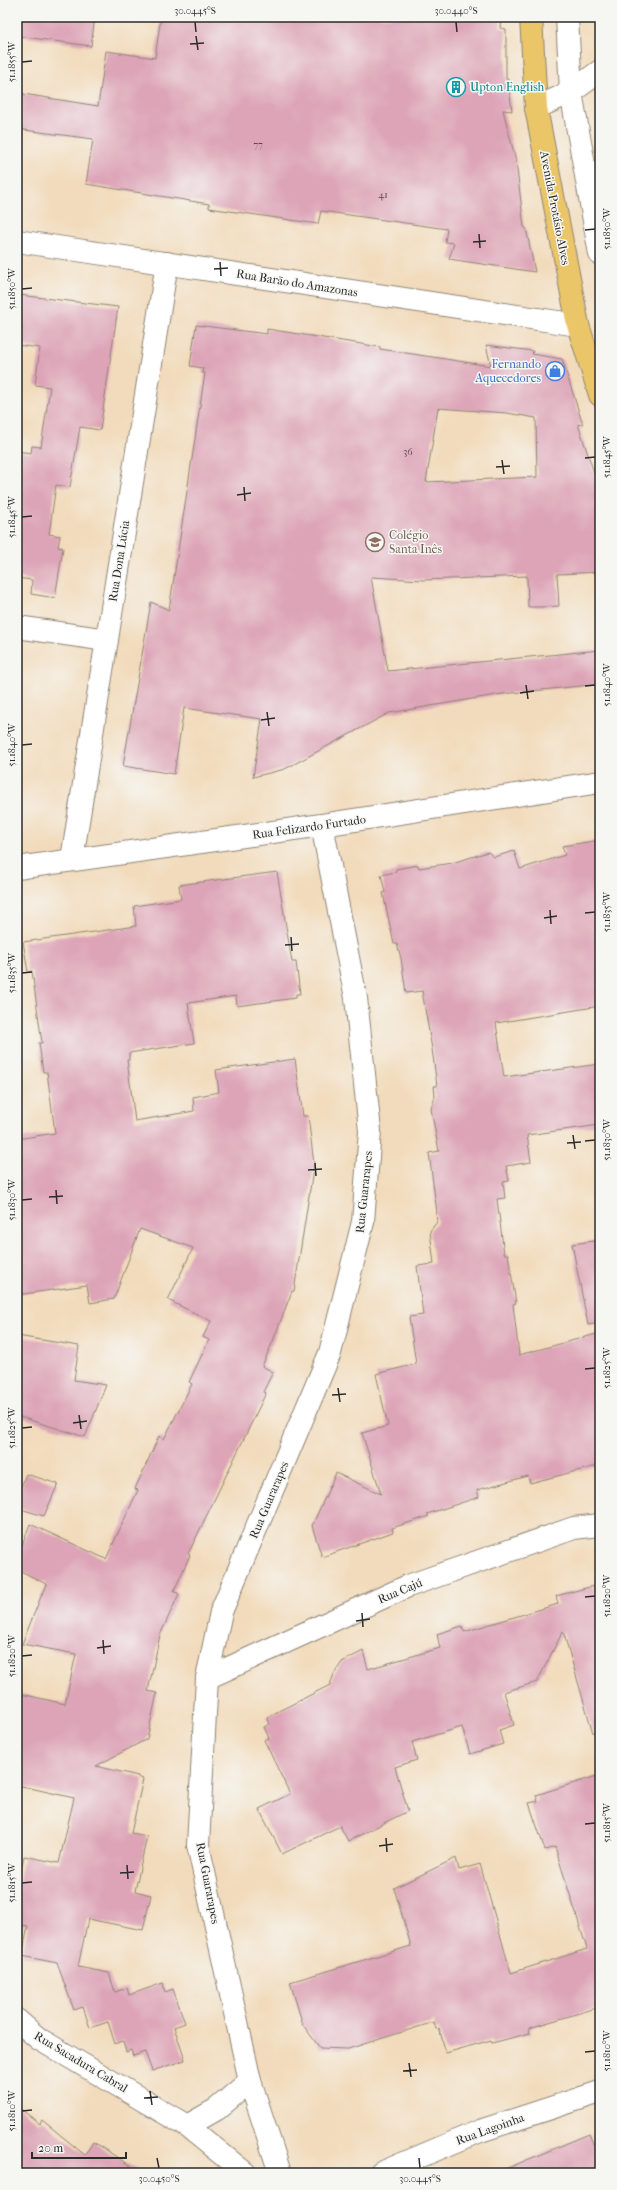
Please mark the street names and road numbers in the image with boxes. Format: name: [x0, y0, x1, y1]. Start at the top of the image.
street label: Avenida Protásio Alves: [537, 149, 573, 267]
street label: Rua Barão do Amazonas: [235, 266, 359, 300]
street label: Rua Dona Lúcia: [106, 519, 132, 603]
street label: Rua Felizardo Furtado: [251, 812, 367, 842]
street label: Rua Guararapes: [353, 1150, 375, 1234]
street label: Rua Guararapes: [246, 1459, 292, 1541]
street label: Rua Cajú: [376, 1575, 425, 1607]
street label: Rua Guararapes: [193, 1841, 223, 1925]
street label: Rua Sacadura Cabral: [32, 2029, 131, 2096]
street label: Rua Lagoinha: [454, 2110, 526, 2148]

